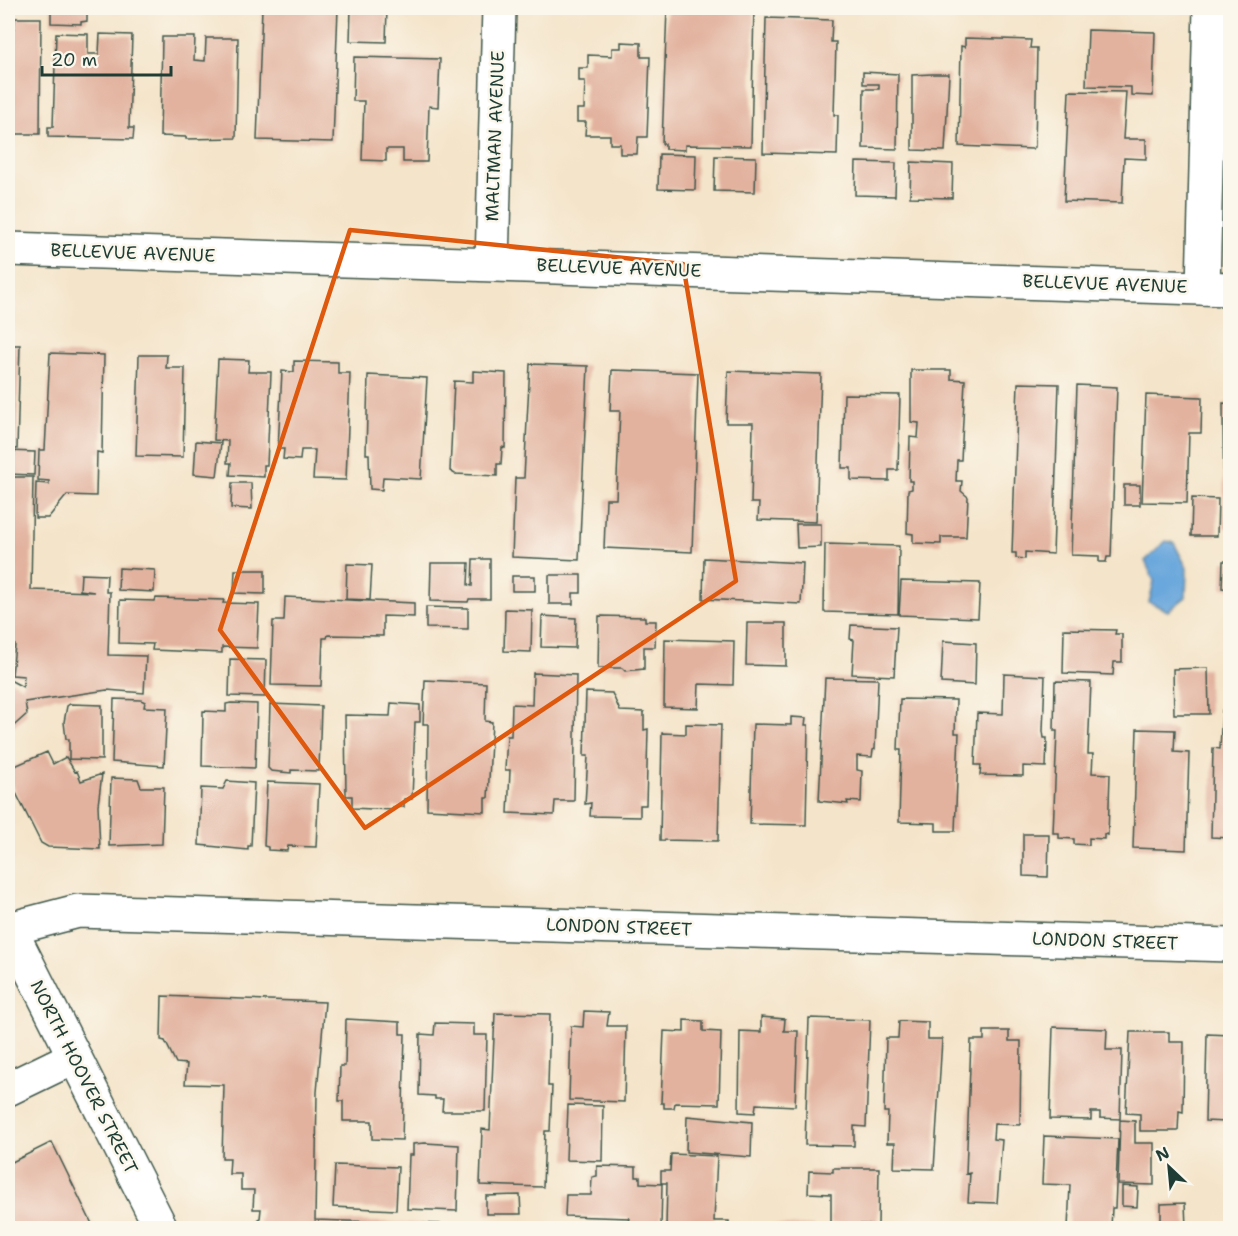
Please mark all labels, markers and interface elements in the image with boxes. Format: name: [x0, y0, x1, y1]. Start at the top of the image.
scale bar: [42, 39, 171, 77]
text: 20 m: [51, 48, 97, 72]
street label: MALTMAN AVENUE: [480, 50, 510, 222]
street label: BELLEVUE AVENUE: [50, 238, 216, 268]
street label: BELLEVUE AVENUE: [536, 253, 702, 283]
street label: BELLEVUE AVENUE: [1022, 269, 1188, 299]
street label: LONDON STREET: [545, 912, 693, 942]
street label: LONDON STREET: [1031, 926, 1179, 956]
street label: NORTH HOOVER STREET: [25, 976, 143, 1178]
north arrow: [1139, 1137, 1199, 1197]
text: N: [1152, 1142, 1173, 1166]

